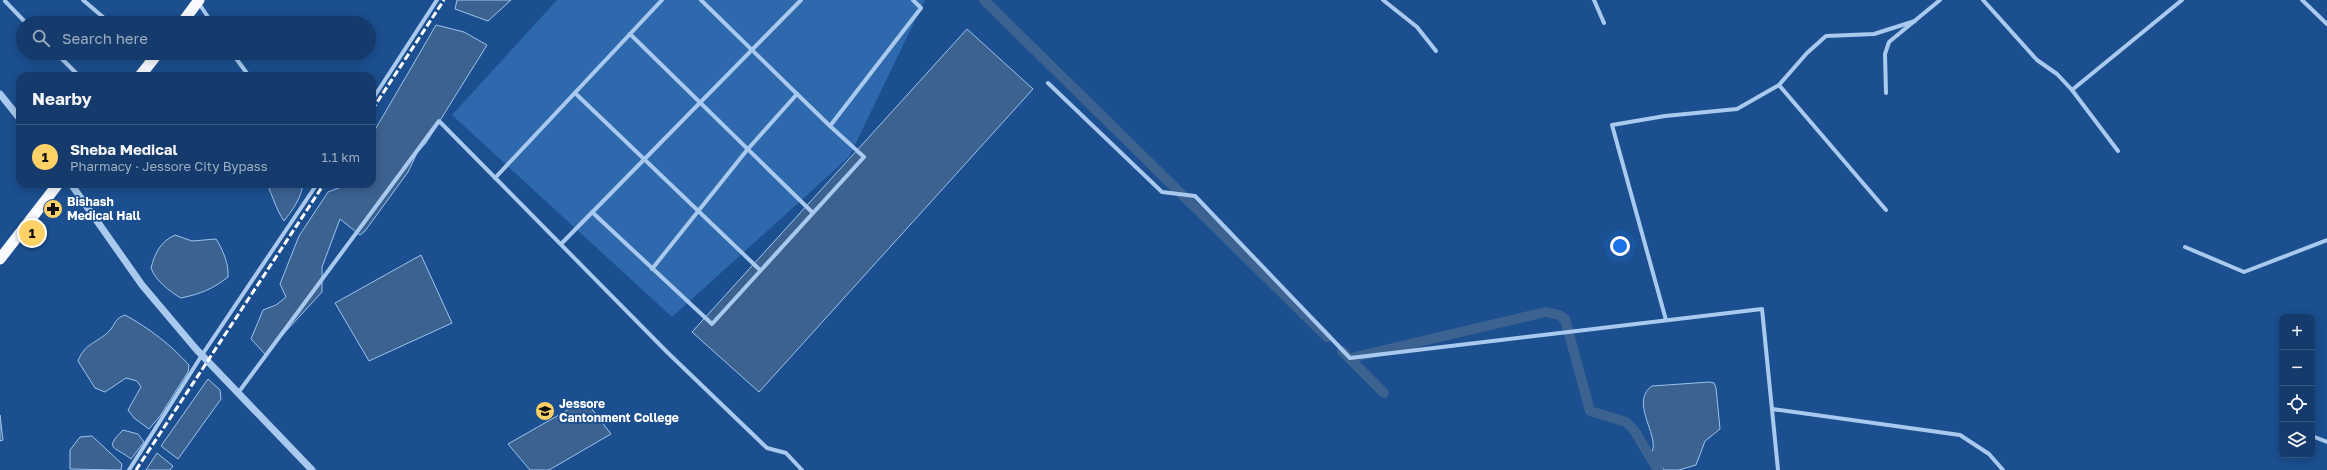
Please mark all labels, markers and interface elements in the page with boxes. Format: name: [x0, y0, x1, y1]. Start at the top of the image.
search box: [16, 16, 376, 60]
icon: search: [30, 27, 52, 49]
text: Search here: [62, 29, 148, 47]
text: Nearby: [32, 88, 92, 109]
text: Sheba Medical: [70, 140, 178, 158]
text: 1: [42, 149, 48, 165]
text: 1.1 km: [321, 149, 360, 165]
text: Pharmacy · Jessore City Bypass: [70, 158, 268, 174]
place label: Bishash Medical Hall: [67, 194, 140, 223]
pharmacy icon: Bishash Medical Hall: [42, 198, 64, 220]
pin: 1: [19, 218, 45, 248]
your location: [1610, 236, 1630, 256]
map controls: [2279, 314, 2315, 458]
button: +: [2279, 314, 2315, 350]
button: −: [2279, 350, 2315, 386]
button: locate: [2279, 386, 2315, 422]
place label: Jessore Cantonment College: [559, 396, 679, 425]
school or university icon: Jessore Cantonment College: [534, 400, 556, 422]
button: layers: [2279, 422, 2315, 458]

